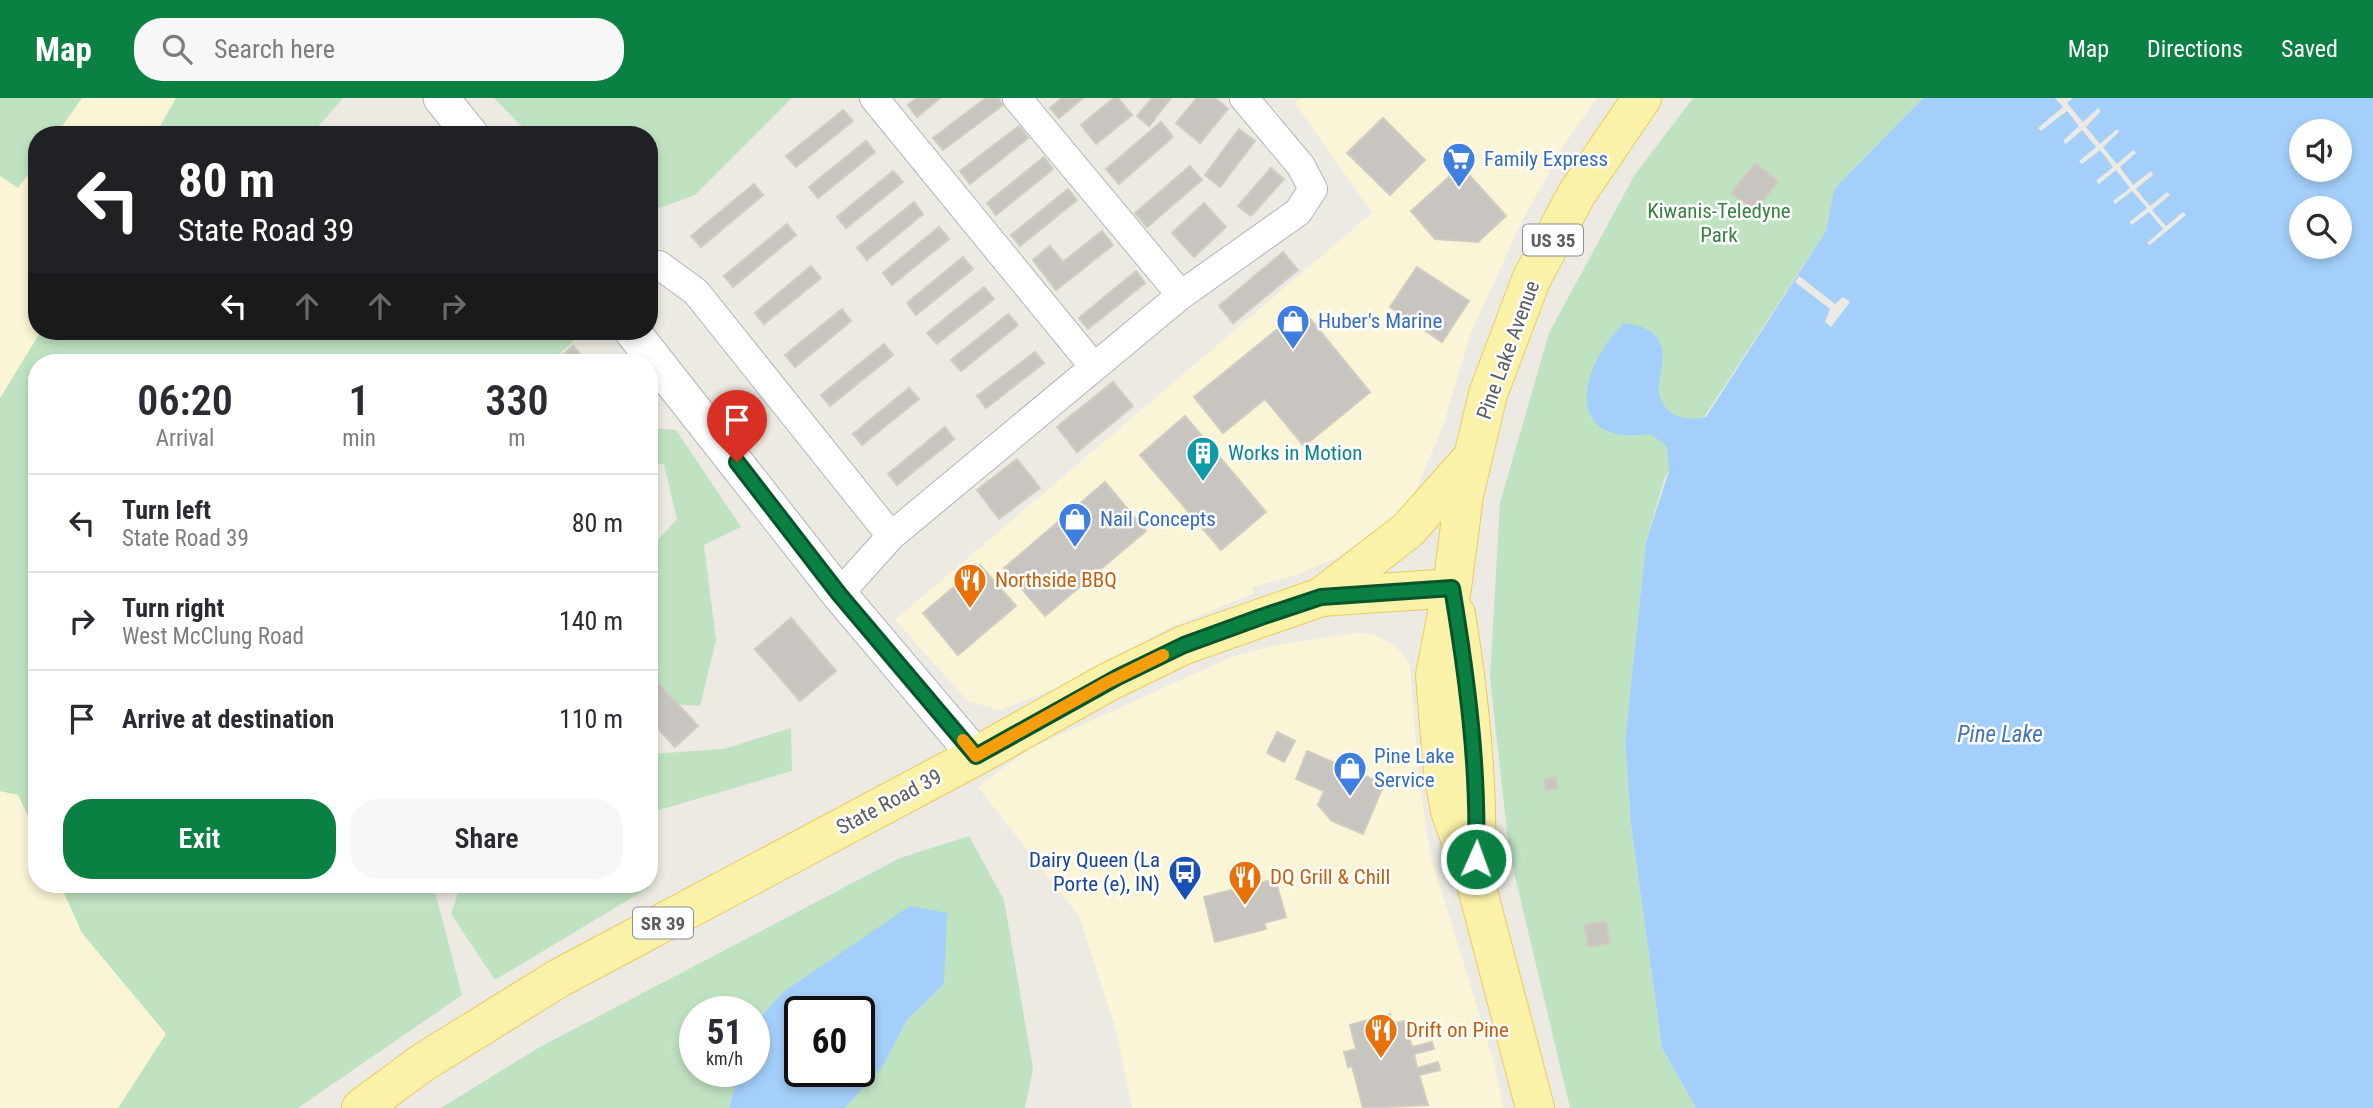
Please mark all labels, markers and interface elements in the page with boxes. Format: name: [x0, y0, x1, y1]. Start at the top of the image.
search box: [134, 18, 624, 81]
text: Map: [35, 30, 92, 69]
icon: search: [158, 30, 196, 68]
text: Search here: [214, 34, 335, 64]
text: Map: [2068, 35, 2109, 63]
text: Directions: [2147, 35, 2243, 63]
text: Saved: [2281, 35, 2338, 63]
map controls: [2289, 119, 2352, 259]
button: sound: [2289, 119, 2352, 182]
supermarket icon: Family Express: [1440, 140, 1478, 189]
place label: Family Express: [1484, 147, 1608, 171]
text: 80 m: [178, 152, 275, 209]
icon: left: [63, 154, 154, 245]
button: search: [2289, 196, 2352, 259]
park label: Kiwanis-Teledyne Park: [1647, 199, 1791, 247]
text: State Road 39: [178, 211, 354, 249]
road number: US 35: [1523, 224, 1583, 256]
street label: Pine Lake Avenue: [1472, 277, 1544, 423]
icon: left: [215, 287, 253, 325]
icon: ahead: [288, 287, 326, 325]
icon: ahead: [361, 287, 399, 325]
icon: right: [434, 287, 472, 325]
shop icon: Huber's Marine: [1274, 302, 1312, 351]
place label: Huber's Marine: [1318, 309, 1442, 333]
text: 06:20: [137, 376, 233, 425]
text: 1: [349, 376, 370, 425]
text: 330: [485, 376, 549, 425]
pin: [707, 390, 767, 462]
icon: arrive: [718, 401, 756, 439]
text: Arrival: [156, 425, 214, 452]
text: min: [342, 425, 376, 452]
text: m: [508, 425, 526, 452]
building icon: Works in Motion: [1184, 434, 1222, 483]
place label: Works in Motion: [1228, 441, 1362, 465]
text: Turn left: [122, 495, 211, 525]
shop icon: Nail Concepts: [1056, 500, 1094, 549]
icon: left: [63, 504, 101, 542]
place label: Nail Concepts: [1100, 507, 1216, 531]
text: 80 m: [572, 508, 623, 538]
text: State Road 39: [122, 525, 249, 552]
restaurant icon: Northside BBQ: [951, 561, 989, 610]
place label: Northside BBQ: [995, 568, 1117, 592]
text: Turn right: [122, 593, 224, 623]
icon: right: [63, 602, 101, 640]
text: 140 m: [559, 606, 623, 636]
text: West McClung Road: [122, 623, 304, 650]
icon: arrive: [63, 700, 101, 738]
text: Arrive at destination: [122, 704, 334, 734]
text: 110 m: [559, 704, 623, 734]
water label: Pine Lake: [1957, 721, 2043, 748]
place label: Pine Lake Service: [1374, 744, 1455, 792]
shop icon: Pine Lake Service: [1331, 749, 1369, 798]
street label: State Road 39: [832, 764, 946, 840]
button: Exit: [63, 799, 336, 879]
button: Share: [350, 799, 623, 879]
position arrow: [1439, 822, 1513, 896]
place label: Dairy Queen (La Porte (e), IN): [1029, 848, 1160, 896]
bus stop icon: Dairy Queen (La Porte (e), IN): [1166, 853, 1204, 902]
restaurant icon: DQ Grill & Chill: [1226, 858, 1264, 907]
place label: DQ Grill & Chill: [1270, 865, 1390, 889]
road number: SR 39: [633, 908, 693, 938]
speed limit sign: 60: [784, 996, 875, 1087]
restaurant icon: Drift on Pine: [1362, 1011, 1400, 1060]
text: 51: [707, 1012, 742, 1053]
place label: Drift on Pine: [1406, 1018, 1509, 1042]
text: km/h: [706, 1048, 743, 1069]

